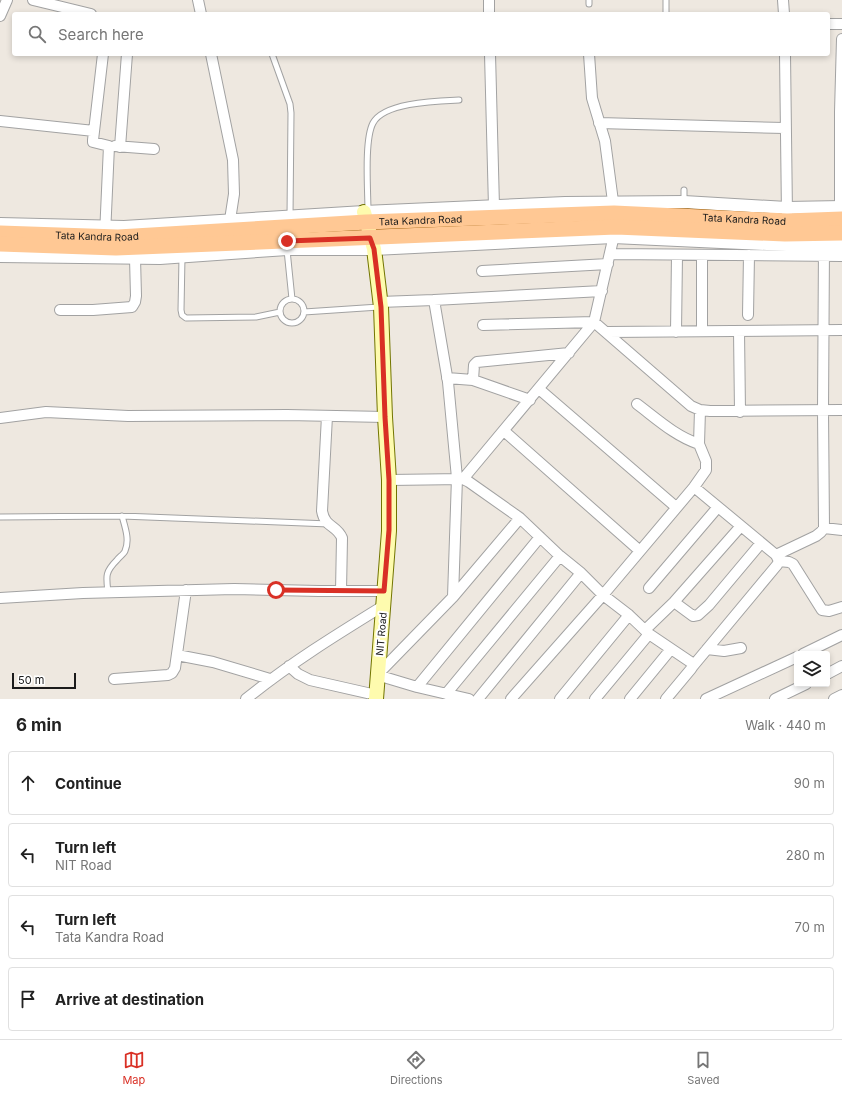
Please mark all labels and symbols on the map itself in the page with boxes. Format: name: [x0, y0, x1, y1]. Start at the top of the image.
street label: Tata Kandra Road: [702, 211, 786, 227]
street label: Tata Kandra Road: [378, 213, 463, 228]
street label: Tata Kandra Road: [55, 229, 139, 243]
route end: [278, 232, 296, 250]
route start: [267, 581, 285, 599]
street label: NIT Road: [373, 612, 389, 656]
scale bar: [12, 671, 76, 690]

